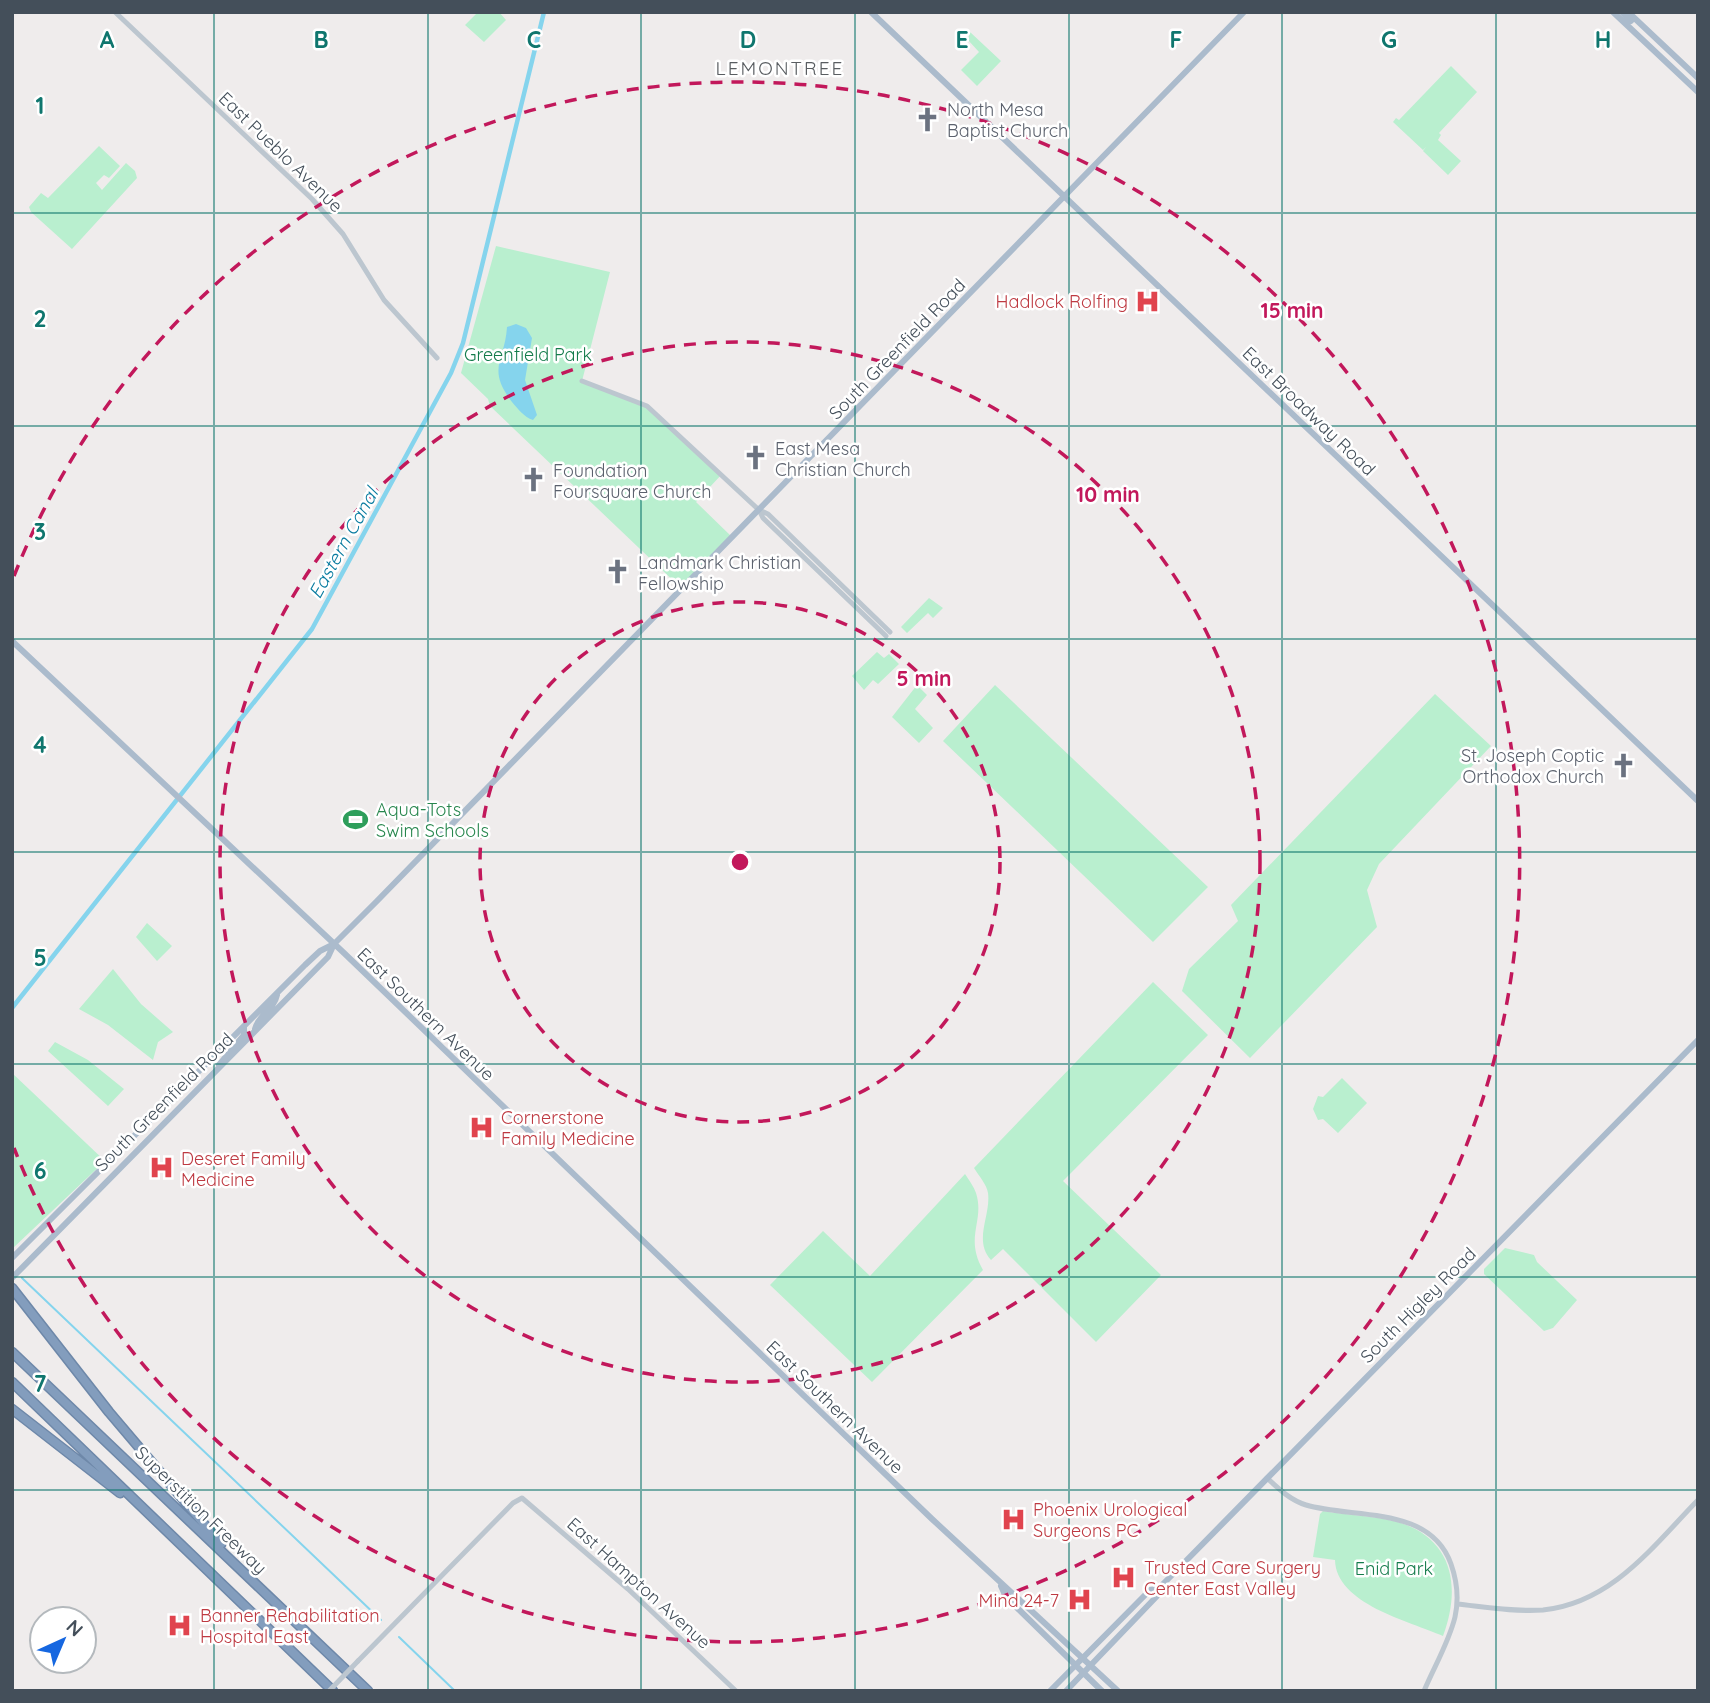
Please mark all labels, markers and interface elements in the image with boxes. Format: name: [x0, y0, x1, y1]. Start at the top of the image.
text: A: [100, 25, 115, 54]
text: B: [313, 25, 329, 54]
text: C: [527, 25, 541, 54]
text: D: [740, 25, 756, 54]
text: E: [955, 25, 969, 54]
text: F: [1170, 25, 1182, 54]
text: G: [1381, 25, 1397, 54]
text: H: [1595, 25, 1611, 54]
district label: LEMONTREE: [716, 56, 844, 80]
street label: East Pueblo Avenue: [214, 87, 348, 217]
text: 1: [36, 91, 44, 120]
place label: North Mesa Baptist Church: [947, 98, 1068, 142]
church icon: North Mesa Baptist Church: [913, 105, 941, 133]
street label: South Greenfield Road: [824, 274, 970, 424]
hospital icon: Hadlock Rolfing: [1134, 287, 1162, 315]
place label: Hadlock Rolfing: [996, 290, 1128, 313]
text: 15 min: [1261, 297, 1323, 323]
text: 2: [33, 304, 47, 333]
street label: East Broadway Road: [1238, 342, 1380, 480]
park label: Greenfield Park: [464, 343, 592, 366]
place label: East Mesa Christian Church: [775, 437, 911, 481]
church icon: East Mesa Christian Church: [741, 444, 769, 472]
place label: Foundation Foursquare Church: [553, 459, 711, 503]
church icon: Foundation Foursquare Church: [519, 466, 547, 494]
water label: Eastern Canal: [303, 481, 384, 602]
text: 10 min: [1076, 481, 1140, 507]
text: 3: [34, 517, 46, 546]
place label: Landmark Christian Fellowship: [638, 551, 801, 595]
church icon: Landmark Christian Fellowship: [604, 558, 632, 586]
text: 5 min: [897, 665, 951, 691]
text: 4: [33, 730, 47, 759]
place label: St. Joseph Coptic Orthodox Church: [1461, 744, 1604, 788]
church icon: St. Joseph Coptic Orthodox Church: [1610, 751, 1638, 779]
place label: Aqua-Tots Swim Schools: [376, 798, 489, 842]
sports icon: Aqua-Tots Swim Schools: [342, 805, 370, 833]
centre of rings: [728, 850, 752, 874]
street label: East Southern Avenue: [353, 942, 499, 1086]
text: 5: [33, 943, 47, 972]
street label: South Greenfield Road: [90, 1028, 238, 1176]
place label: Cornerstone Family Medicine: [501, 1106, 635, 1150]
hospital icon: Cornerstone Family Medicine: [467, 1113, 495, 1141]
place label: Deseret Family Medicine: [181, 1147, 306, 1191]
hospital icon: Deseret Family Medicine: [147, 1154, 175, 1182]
text: 6: [34, 1156, 46, 1185]
street label: South Higley Road: [1355, 1242, 1481, 1368]
street label: East Southern Avenue: [762, 1335, 908, 1479]
text: 7: [34, 1369, 47, 1398]
street label: Superstition Freeway: [130, 1441, 272, 1579]
place label: Phoenix Urological Surgeons PC: [1033, 1498, 1187, 1542]
hospital icon: Phoenix Urological Surgeons PC: [999, 1505, 1027, 1533]
street label: East Hampton Avenue: [562, 1512, 716, 1654]
place label: Trusted Care Surgery Center East Valley: [1144, 1556, 1321, 1600]
park label: Enid Park: [1355, 1557, 1433, 1580]
hospital icon: Trusted Care Surgery Center East Valley: [1110, 1563, 1138, 1591]
hospital icon: Mind 24-7: [1065, 1586, 1093, 1614]
place label: Mind 24-7: [979, 1589, 1059, 1612]
place label: Banner Rehabilitation Hospital East: [200, 1604, 380, 1648]
north arrow: [28, 1605, 98, 1675]
hospital icon: Banner Rehabilitation Hospital East: [166, 1611, 194, 1639]
text: N: [61, 1614, 88, 1641]

